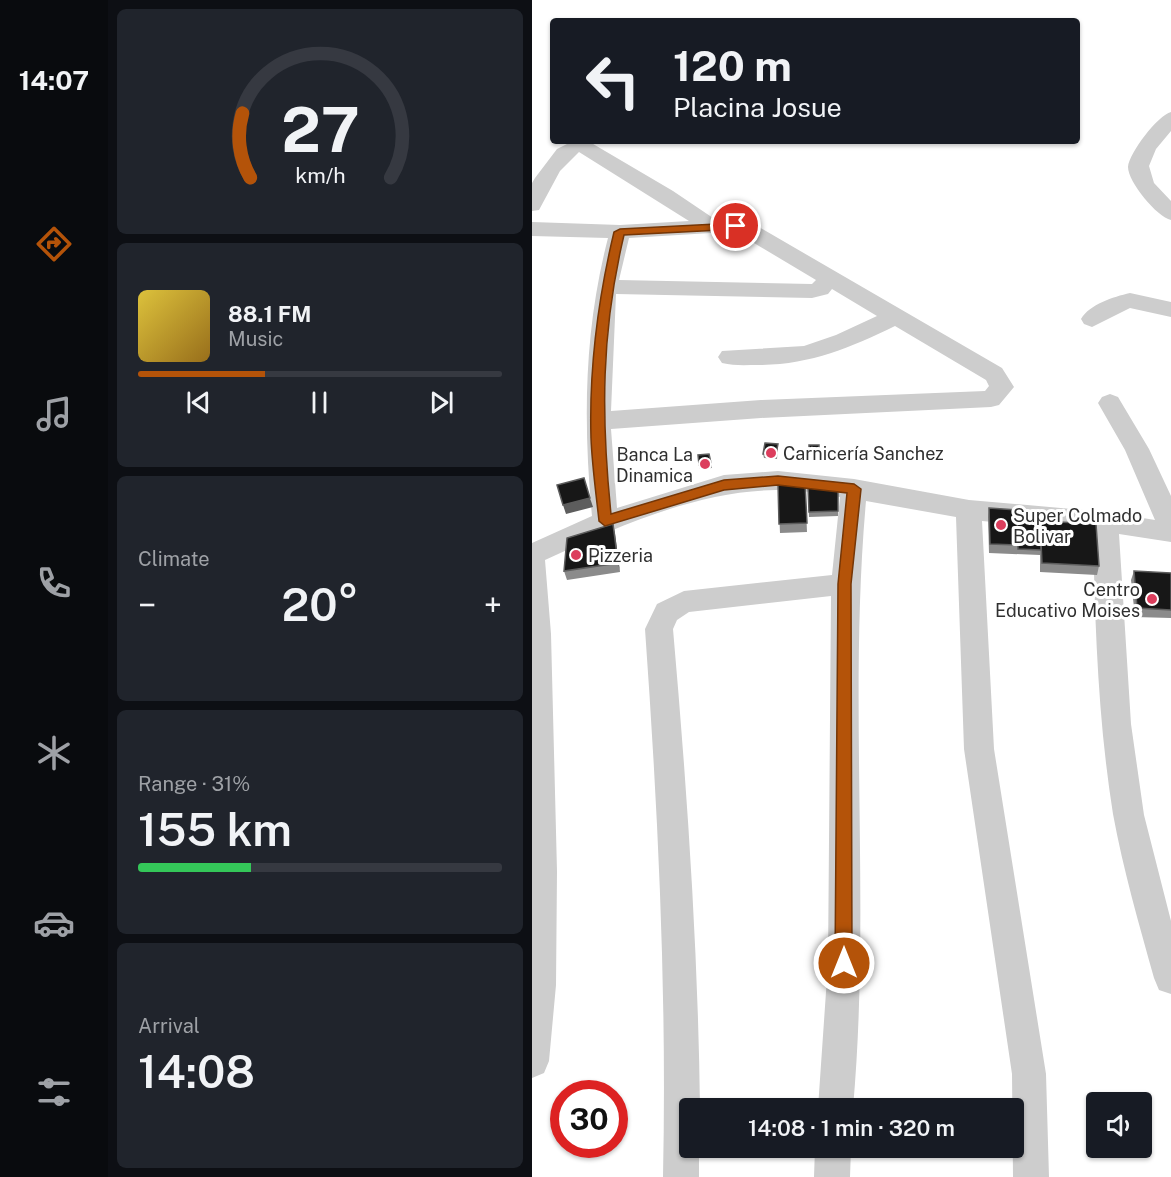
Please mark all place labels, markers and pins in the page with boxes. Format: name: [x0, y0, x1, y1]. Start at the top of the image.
pin: [710, 200, 761, 251]
place label: Carnicería Sanchez: [783, 443, 944, 464]
place label: Banca La Dinamica: [616, 444, 693, 486]
marker: Carnicería Sanchez: [764, 446, 778, 460]
marker: Banca La Dinamica: [698, 457, 712, 471]
place label: Super Colmado Bolivar: [1013, 505, 1142, 547]
marker: Super Colmado Bolivar: [994, 518, 1008, 532]
place label: Pizzeria: [588, 545, 653, 566]
marker: Pizzeria: [569, 548, 583, 562]
place label: Centro Educativo Moises: [995, 579, 1140, 621]
marker: Centro Educativo Moises: [1145, 592, 1159, 606]

